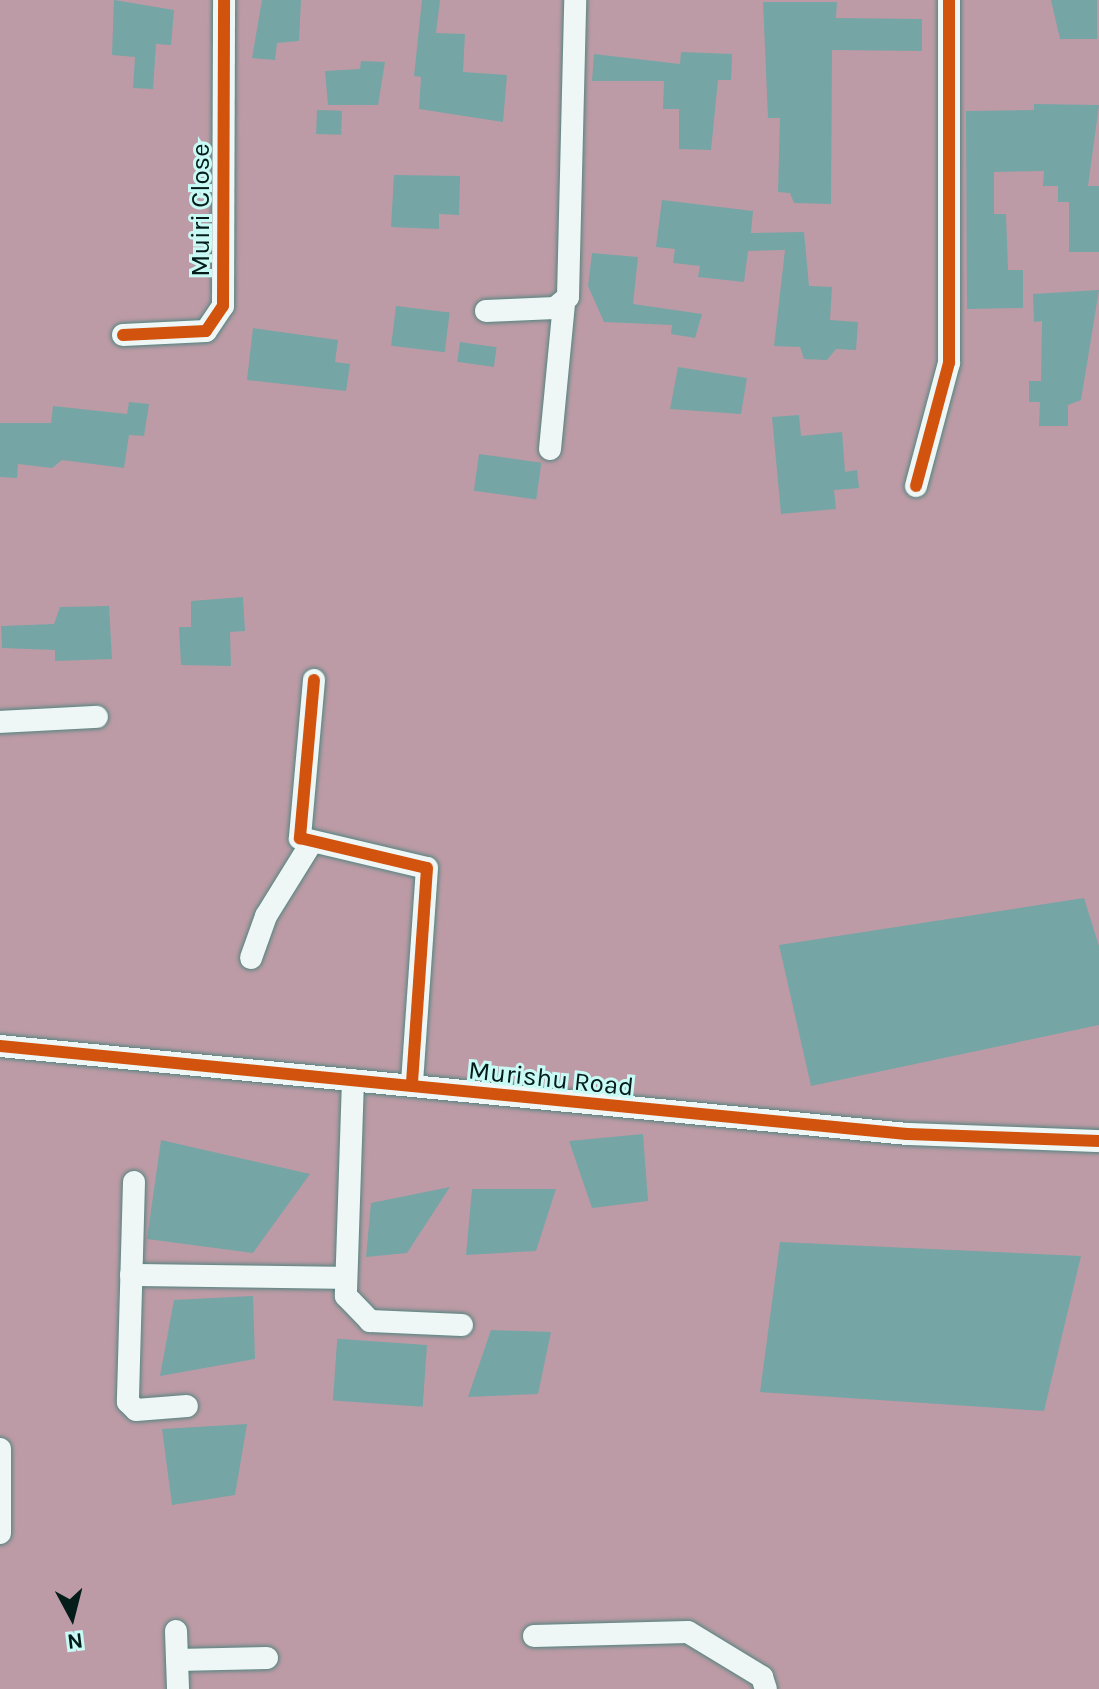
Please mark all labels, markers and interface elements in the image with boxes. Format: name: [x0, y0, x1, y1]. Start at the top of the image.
street label: Muiri Close: [185, 143, 217, 277]
street label: Murishu Road: [467, 1055, 635, 1103]
north arrow: [32, 1577, 112, 1657]
text: N: [66, 1627, 84, 1655]

